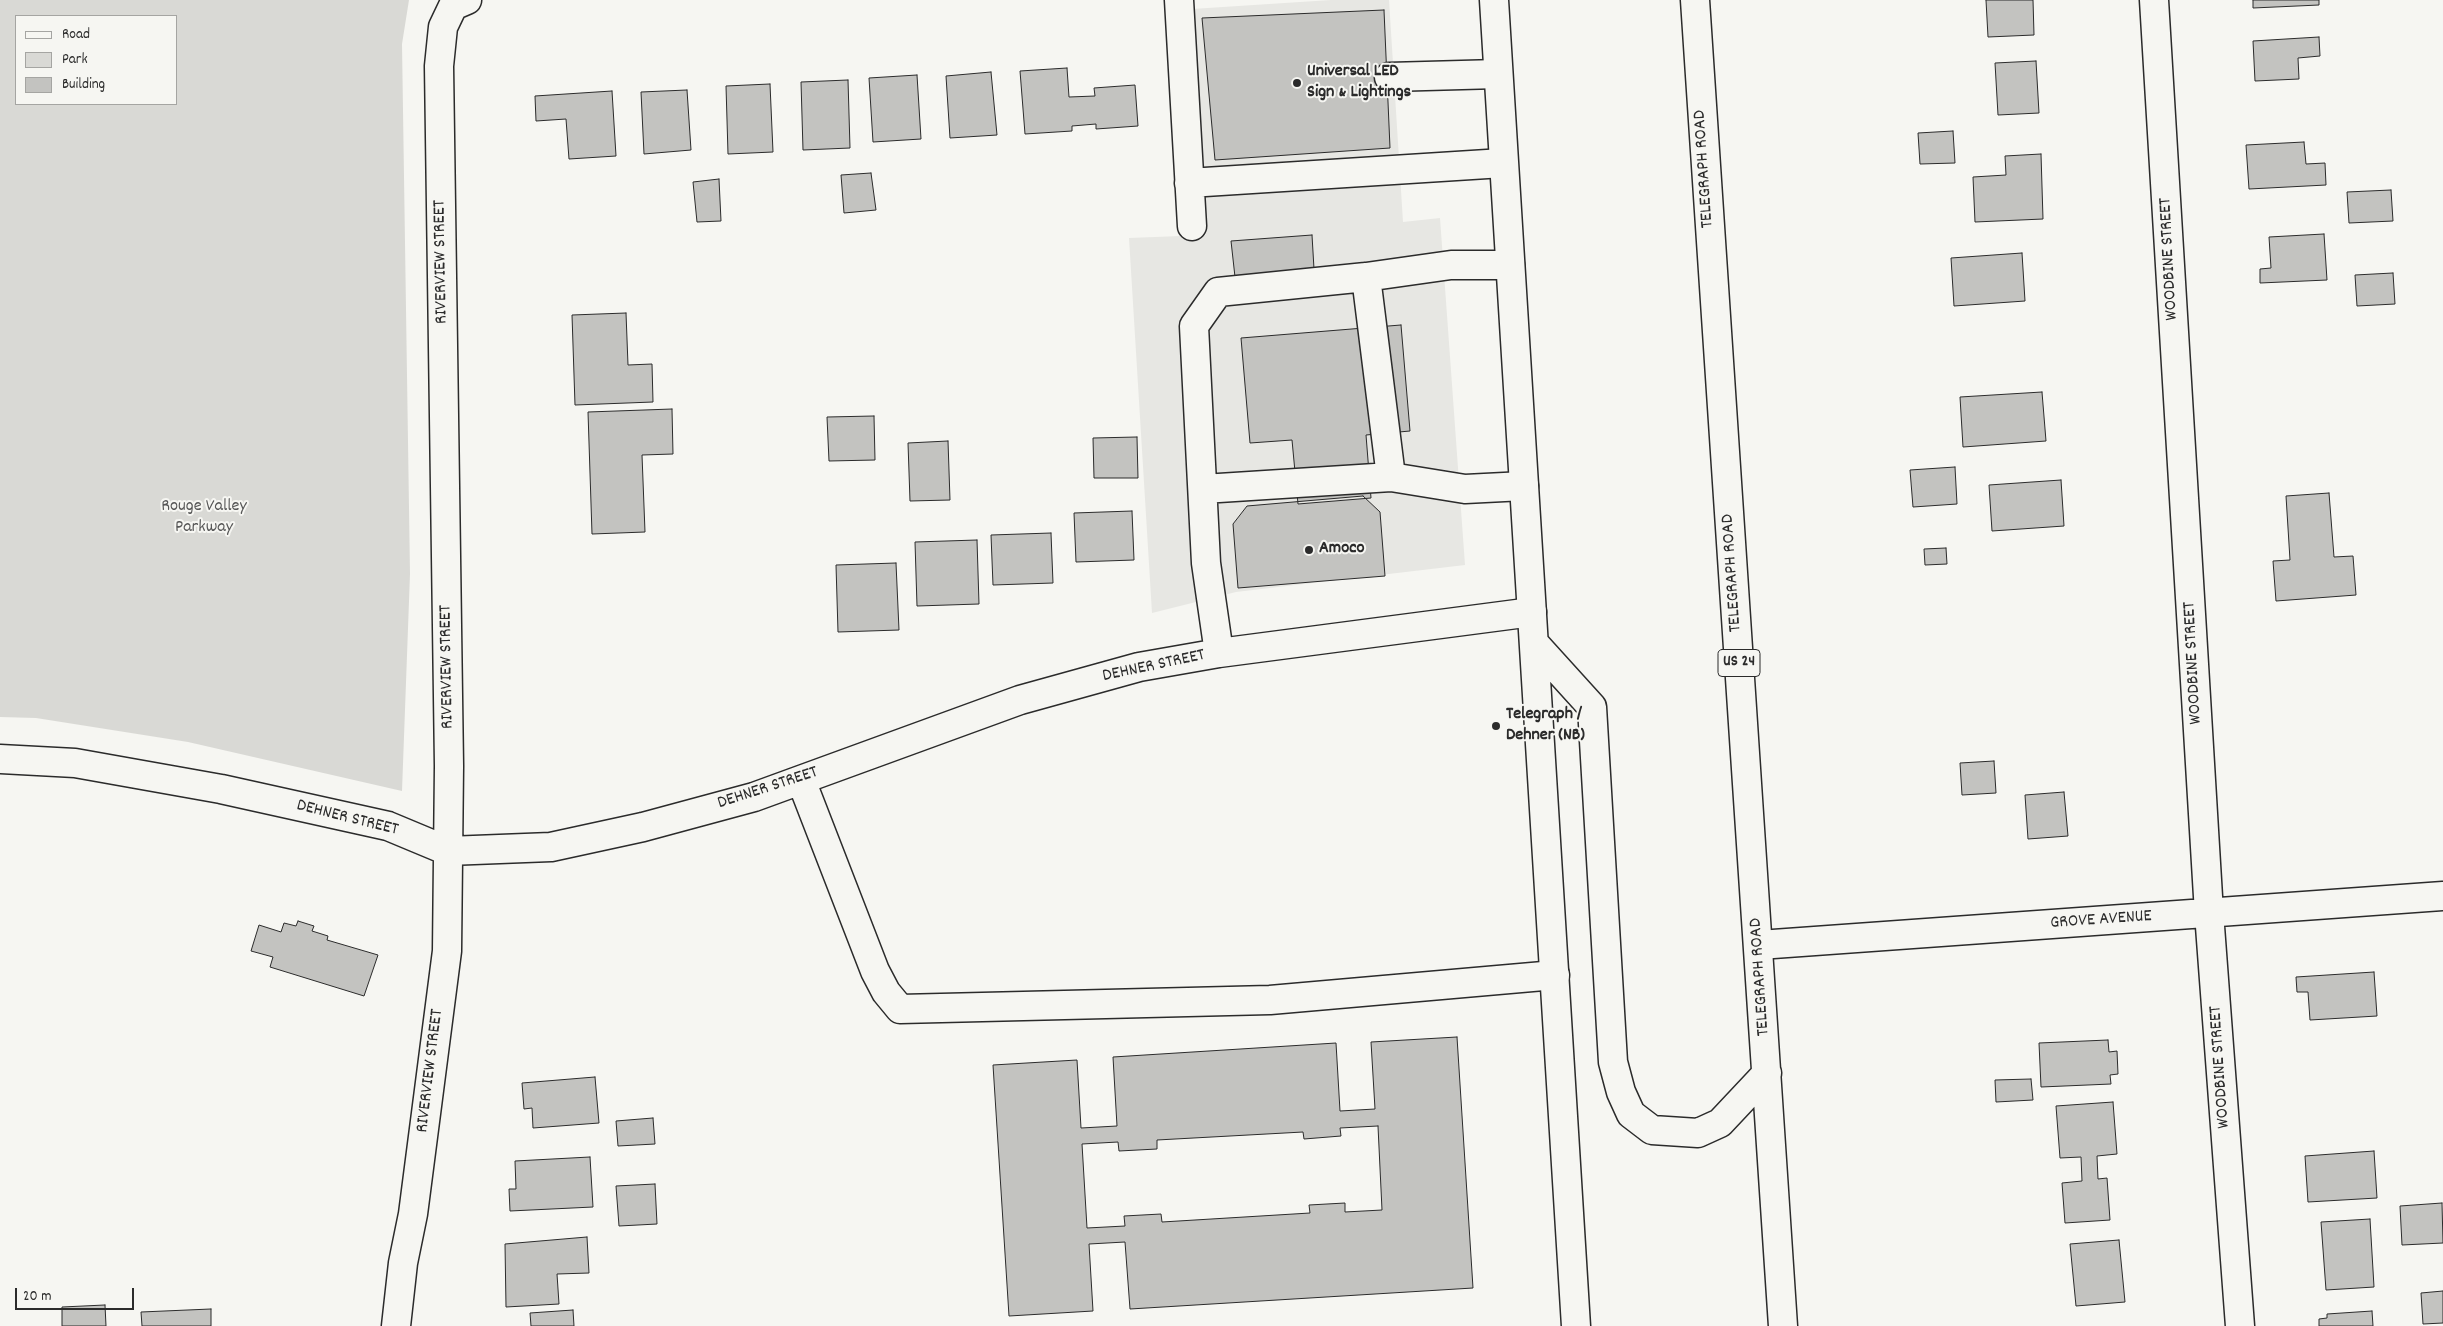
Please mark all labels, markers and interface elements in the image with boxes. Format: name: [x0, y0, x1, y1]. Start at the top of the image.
legend: [15, 15, 178, 105]
text: Road: [62, 24, 90, 46]
text: Park: [62, 49, 88, 71]
place label: Universal LED Sign & Lightings: [1307, 62, 1411, 104]
text: Building: [62, 74, 105, 96]
marker: Universal LED Sign & Lightings: [1291, 77, 1303, 89]
street label: TELEGRAPH ROAD: [1690, 109, 1720, 229]
street label: WOODBINE STREET: [2156, 197, 2184, 321]
street label: RIVERVIEW STREET: [430, 200, 454, 324]
park label: Rouge Valley Parkway: [161, 497, 247, 540]
street label: TELEGRAPH ROAD: [1718, 513, 1748, 633]
place label: Amoco: [1319, 539, 1364, 561]
marker: Amoco: [1303, 544, 1315, 556]
street label: WOODBINE STREET: [2180, 601, 2208, 725]
street label: RIVERVIEW STREET: [436, 605, 460, 729]
street label: DEHNER STREET: [1101, 646, 1207, 688]
road number: US 24: [1718, 650, 1760, 676]
place label: Telegraph / Dehner (NB): [1506, 705, 1585, 748]
marker: Telegraph / Dehner (NB): [1490, 720, 1502, 732]
street label: DEHNER STREET: [715, 763, 821, 815]
street label: DEHNER STREET: [294, 796, 400, 842]
street label: GROVE AVENUE: [2050, 907, 2152, 935]
street label: TELEGRAPH ROAD: [1746, 917, 1776, 1037]
street label: WOODBINE STREET: [2206, 1005, 2236, 1129]
street label: RIVERVIEW STREET: [413, 1008, 449, 1134]
scale bar: [18, 1278, 136, 1310]
text: 20 m: [23, 1286, 51, 1308]

